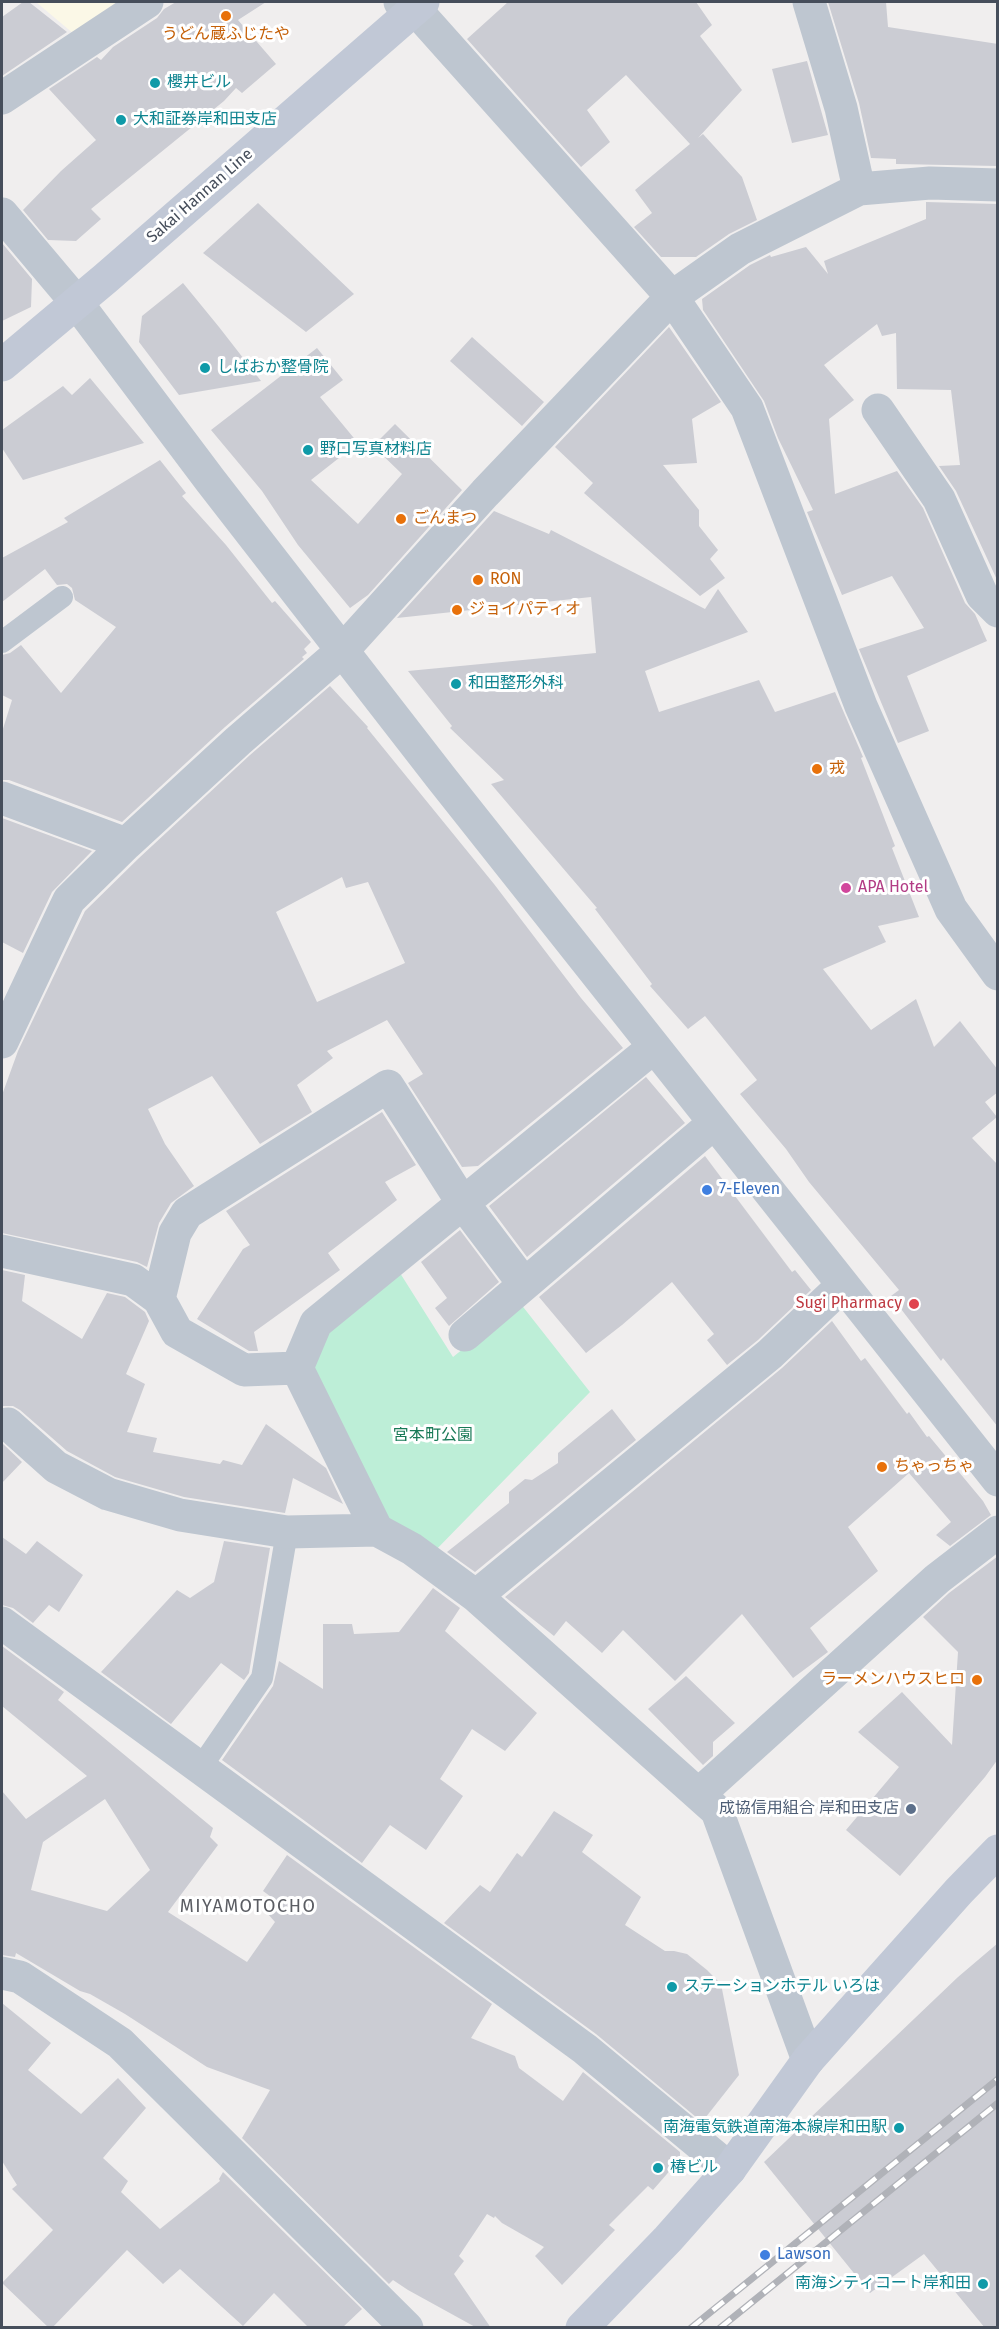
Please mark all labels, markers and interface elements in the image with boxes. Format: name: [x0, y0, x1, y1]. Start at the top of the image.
marker: うどん蔵ふじたや: [219, 9, 233, 23]
place label: うどん蔵ふじたや: [162, 25, 290, 45]
place label: 櫻井ビル: [167, 73, 231, 93]
marker: 櫻井ビル: [148, 76, 162, 90]
place label: 大和証券岸和田支店: [133, 110, 277, 130]
marker: 大和証券岸和田支店: [114, 113, 128, 127]
street label: Sakai Hannan Line: [143, 145, 257, 247]
place label: しばおか整骨院: [217, 358, 329, 378]
marker: しばおか整骨院: [198, 361, 212, 375]
place label: 野口写真材料店: [320, 440, 432, 460]
marker: 野口写真材料店: [301, 443, 315, 457]
place label: ごんまつ: [413, 509, 477, 529]
marker: ごんまつ: [394, 512, 408, 526]
place label: RON: [490, 570, 522, 590]
marker: RON: [471, 573, 485, 587]
place label: ジョイパティオ: [469, 600, 581, 620]
marker: ジョイパティオ: [450, 603, 464, 617]
place label: 和田整形外科: [468, 674, 564, 694]
marker: 和田整形外科: [449, 677, 463, 691]
place label: 戎: [829, 759, 845, 779]
marker: 戎: [810, 762, 824, 776]
place label: APA Hotel: [858, 878, 928, 898]
marker: APA Hotel: [839, 881, 853, 895]
place label: 7-Eleven: [719, 1180, 780, 1200]
marker: 7-Eleven: [700, 1183, 714, 1197]
place label: Sugi Pharmacy: [796, 1294, 902, 1314]
marker: Sugi Pharmacy: [907, 1297, 921, 1311]
park label: 宮本町公園: [393, 1426, 473, 1446]
place label: ちゃっちゃ: [894, 1457, 974, 1477]
marker: ちゃっちゃ: [875, 1460, 889, 1474]
place label: ラーメンハウスヒロ: [821, 1670, 965, 1690]
marker: ラーメンハウスヒロ: [970, 1673, 984, 1687]
place label: 成協信用組合 岸和田支店: [719, 1799, 899, 1819]
marker: 成協信用組合 岸和田支店: [904, 1802, 918, 1816]
district label: MIYAMOTOCHO: [180, 1896, 316, 1918]
place label: ステーションホテル いろは: [684, 1977, 880, 1997]
marker: ステーションホテル いろは: [665, 1980, 679, 1994]
place label: 南海電気鉄道南海本線岸和田駅: [663, 2118, 887, 2138]
marker: 南海電気鉄道南海本線岸和田駅: [892, 2121, 906, 2135]
place label: 椿ビル: [670, 2158, 718, 2178]
marker: 椿ビル: [651, 2161, 665, 2175]
place label: Lawson: [777, 2245, 831, 2265]
marker: Lawson: [758, 2248, 772, 2262]
place label: 南海シティコート岸和田: [795, 2274, 971, 2294]
marker: 南海シティコート岸和田: [976, 2277, 990, 2291]

